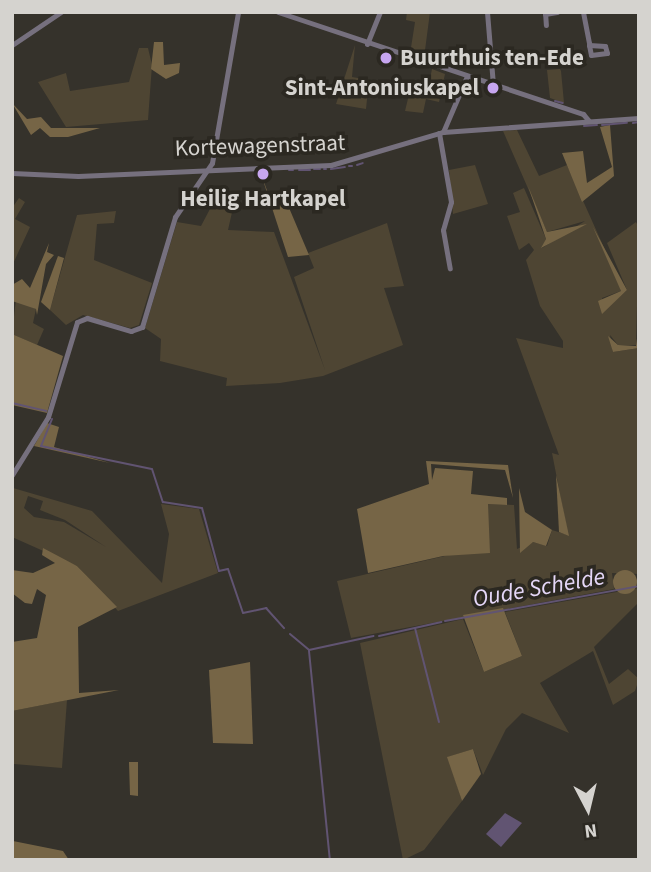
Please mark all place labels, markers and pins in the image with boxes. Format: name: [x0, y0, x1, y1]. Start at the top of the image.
place label: Buurthuis ten-Ede: [400, 44, 584, 72]
marker: Buurthuis ten-Ede: [378, 50, 394, 66]
place label: Sint-Antoniuskapel: [285, 74, 479, 102]
marker: Sint-Antoniuskapel: [485, 80, 501, 96]
marker: Heilig Hartkapel: [255, 166, 271, 182]
place label: Heilig Hartkapel: [180, 185, 346, 213]

